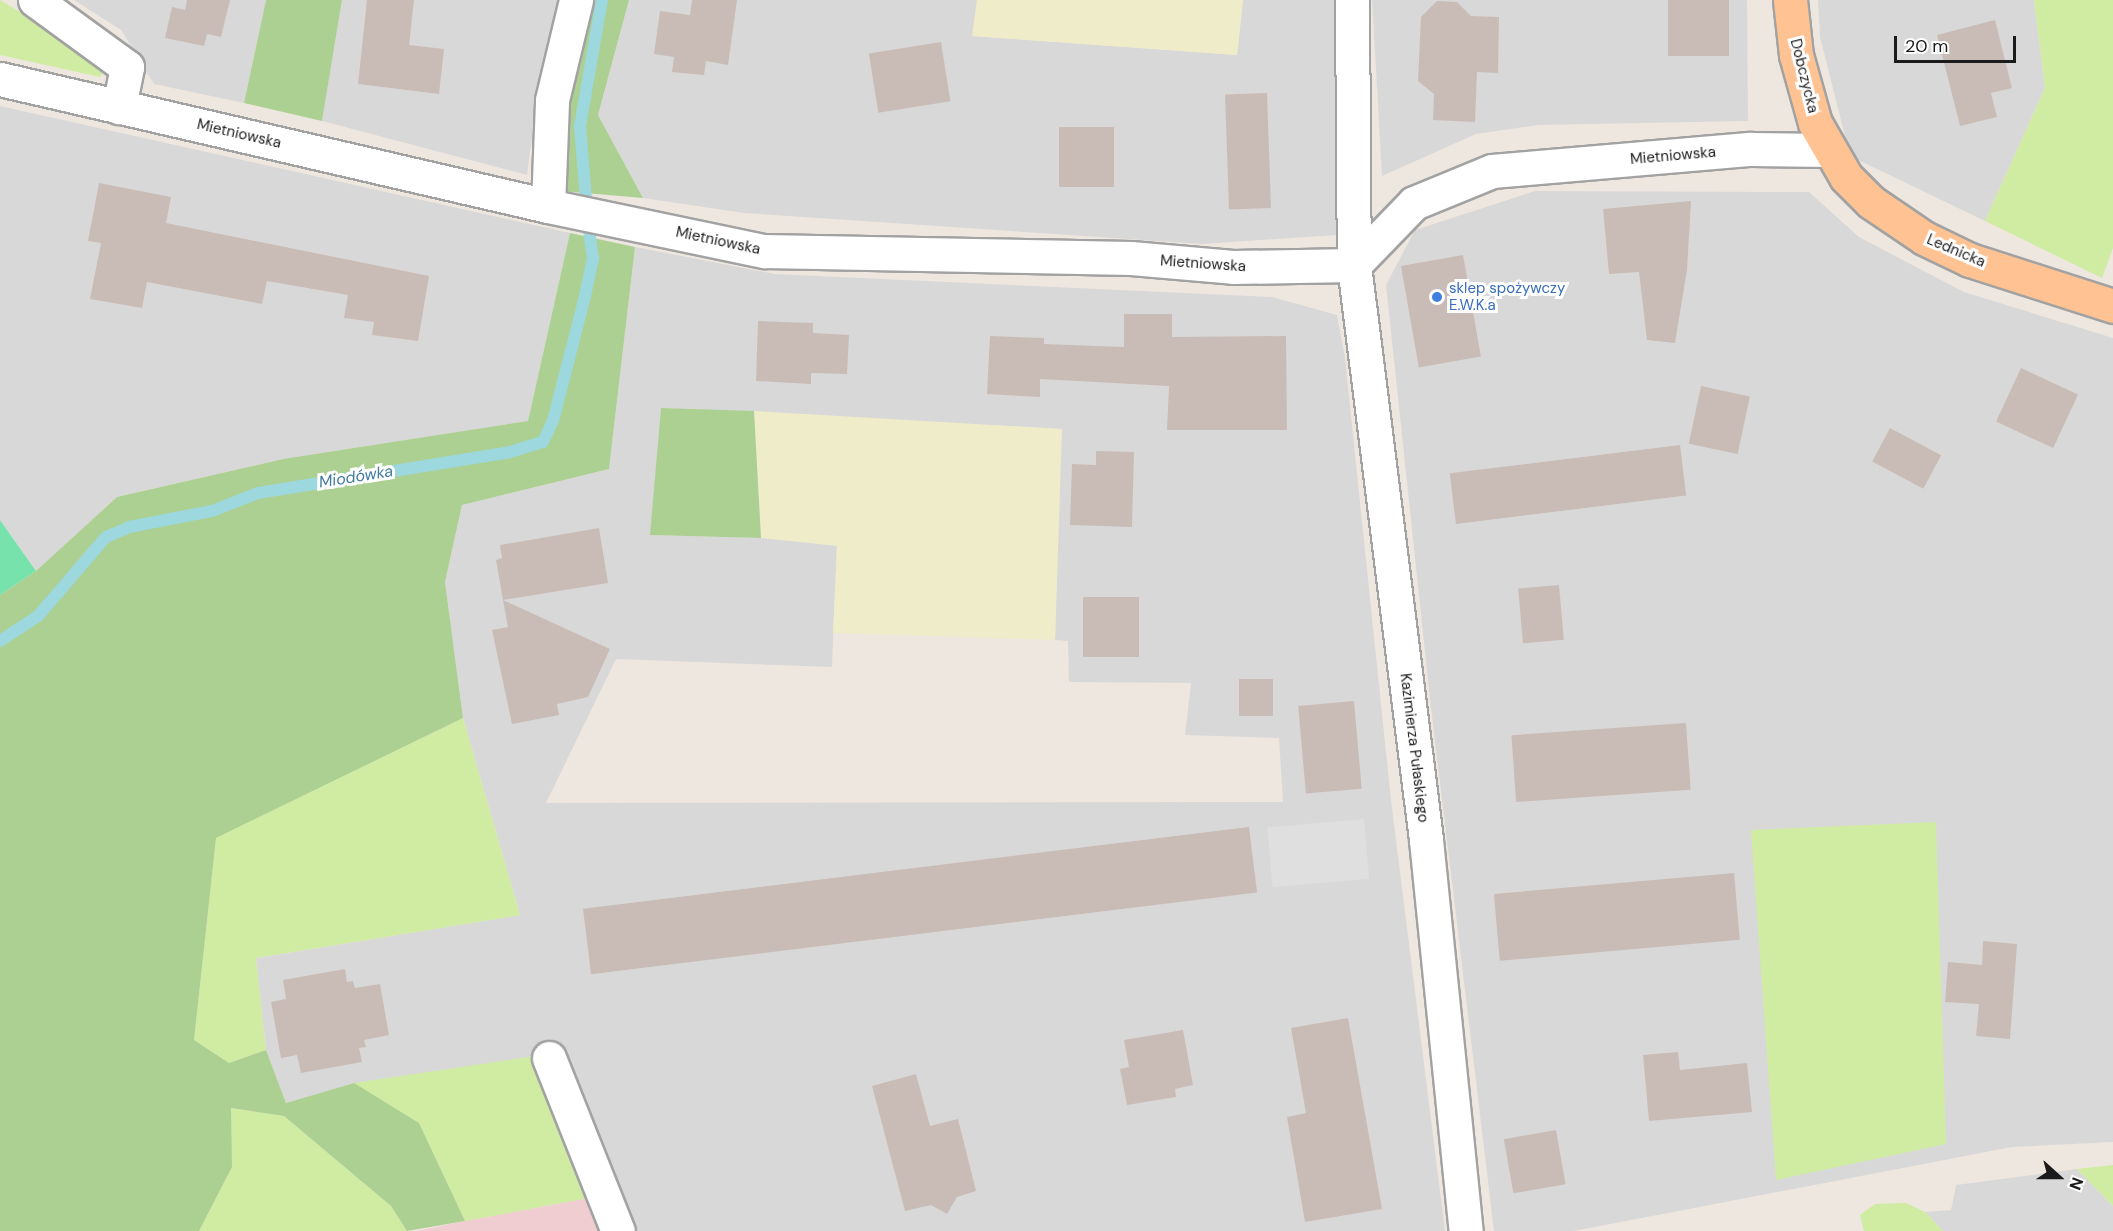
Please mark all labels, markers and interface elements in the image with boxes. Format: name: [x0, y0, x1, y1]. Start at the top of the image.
scale bar: [1897, 24, 2018, 62]
text: 20 m: [1905, 34, 1948, 58]
street label: Dobczycka: [1786, 37, 1822, 115]
street label: Mietniowska: [195, 116, 283, 152]
street label: Mietniowska: [1629, 143, 1717, 169]
street label: Mietniowska: [674, 223, 762, 259]
street label: Lednicka: [1924, 231, 1988, 271]
street label: Mietniowska: [1160, 252, 1246, 276]
place label: sklep spożywczy E.W.K.a: [1449, 279, 1565, 314]
marker: sklep spożywczy E.W.K.a: [1430, 290, 1444, 304]
water label: Miodówka: [318, 462, 394, 492]
street label: Kazimierza Pułaskiego: [1396, 672, 1432, 824]
north arrow: [2029, 1147, 2089, 1207]
text: N: [2064, 1174, 2088, 1193]

